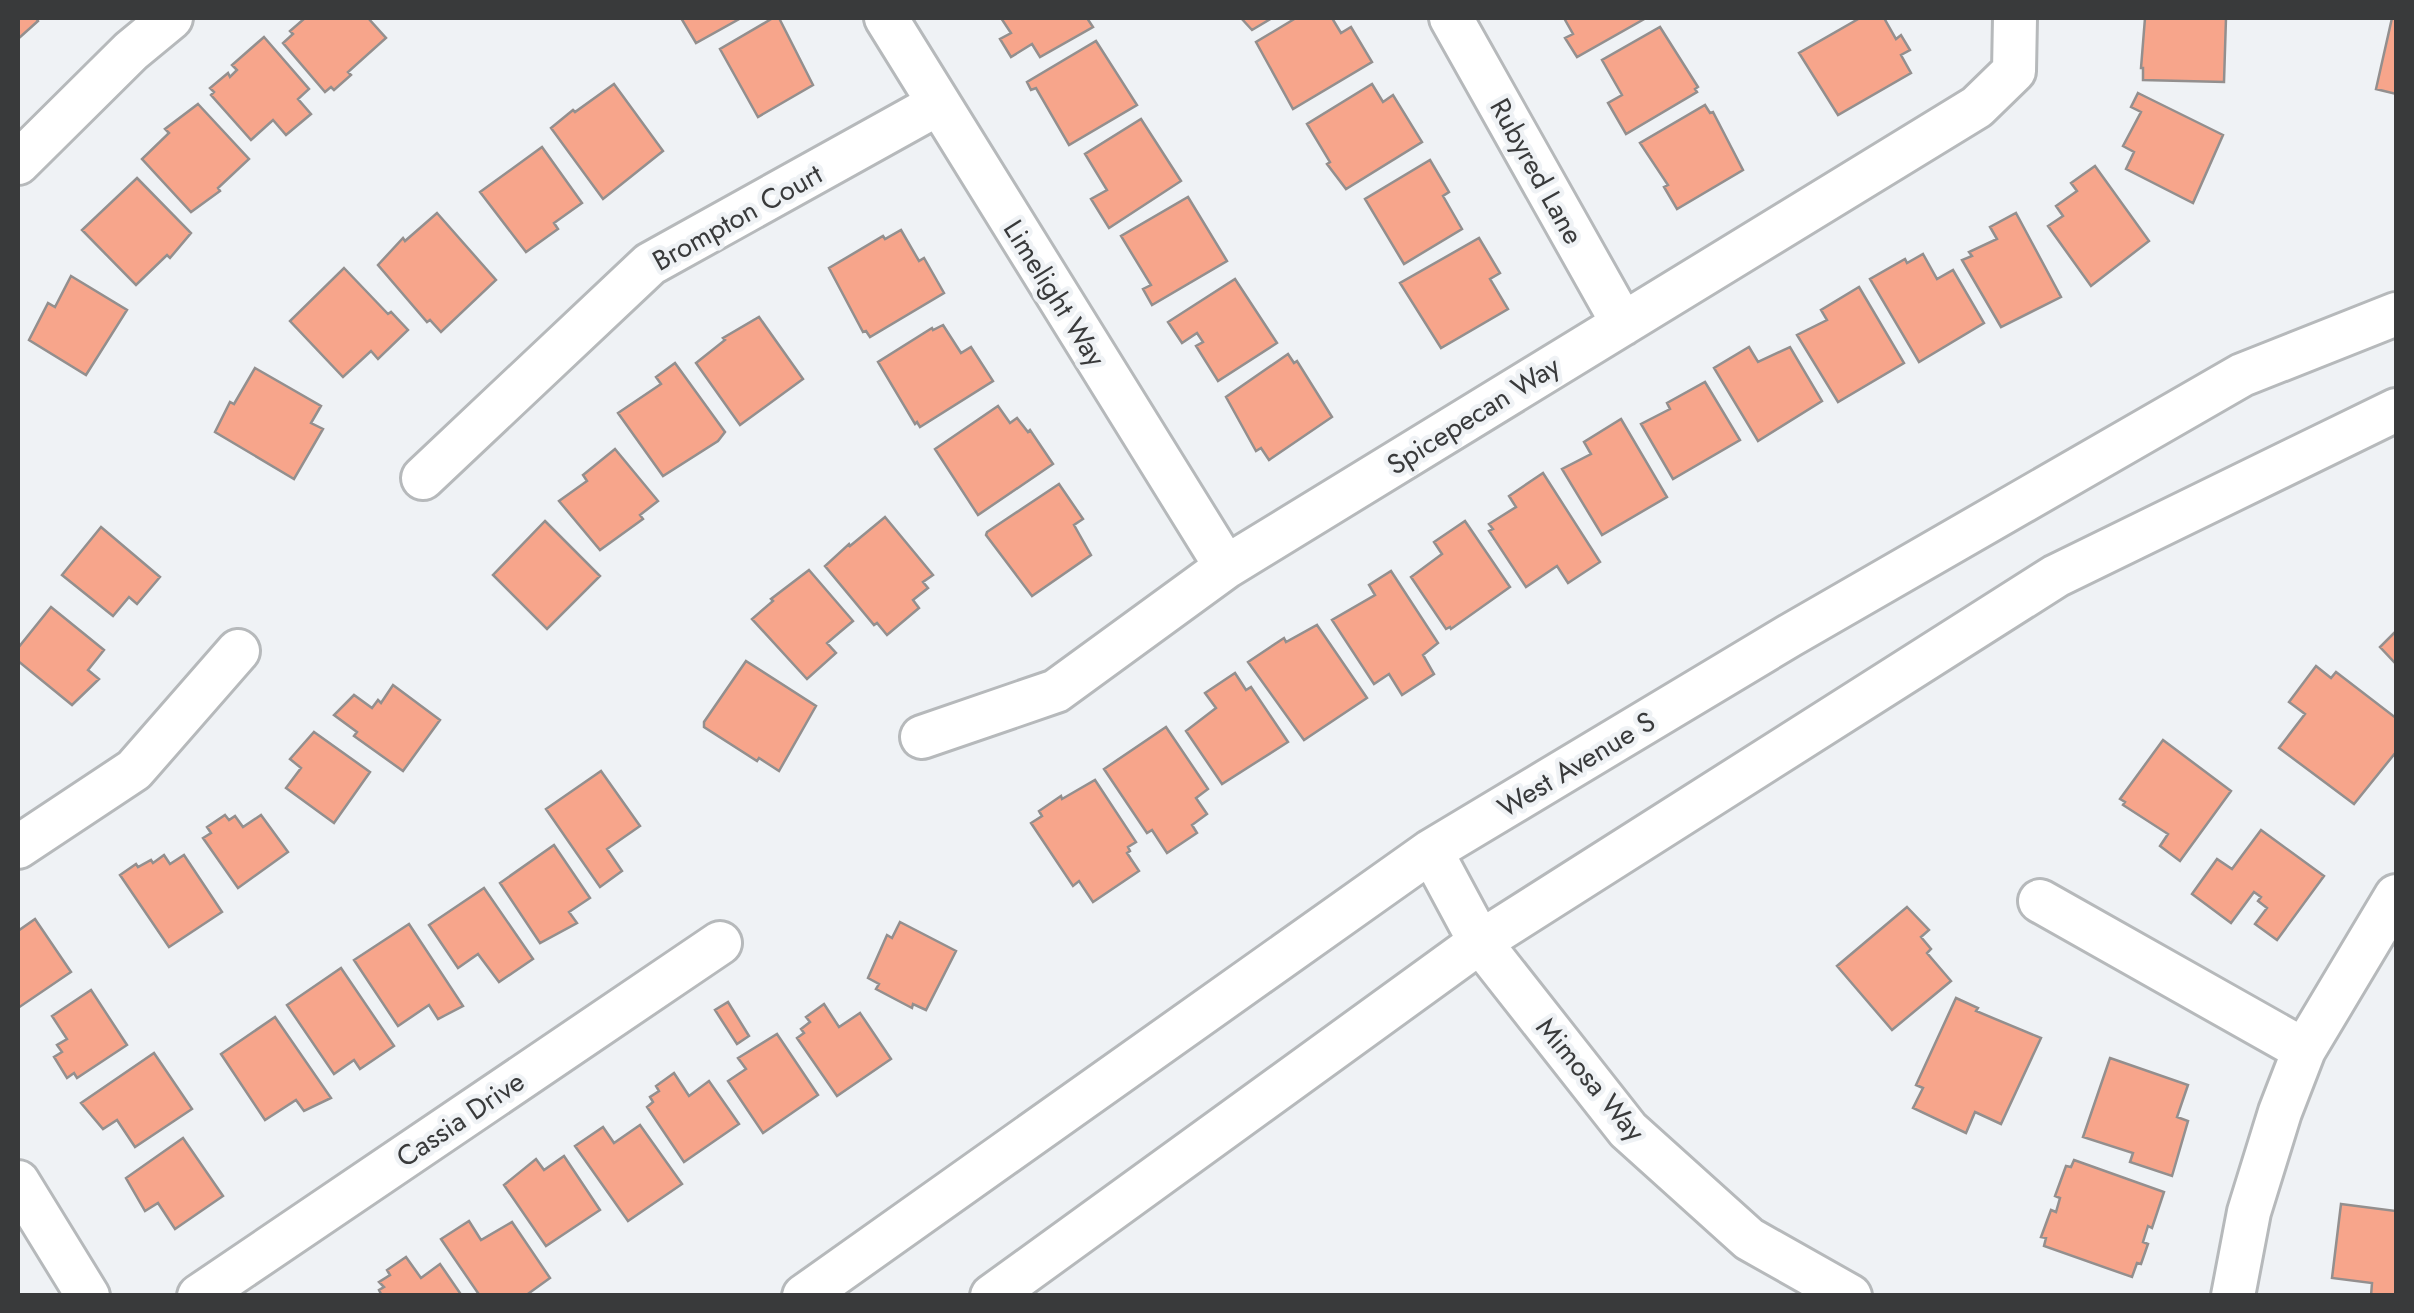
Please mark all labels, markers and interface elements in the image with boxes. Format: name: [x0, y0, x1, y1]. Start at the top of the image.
street label: Rubyred Lane: [1480, 91, 1594, 252]
street label: Brompton Court: [645, 154, 830, 281]
street label: Limelight Way: [993, 212, 1116, 375]
street label: Spicepecan Way: [1379, 345, 1568, 485]
street label: West Avenue S: [1490, 701, 1663, 828]
street label: Mimosa Way: [1526, 1008, 1655, 1151]
street label: Cassia Drive: [388, 1061, 533, 1177]

